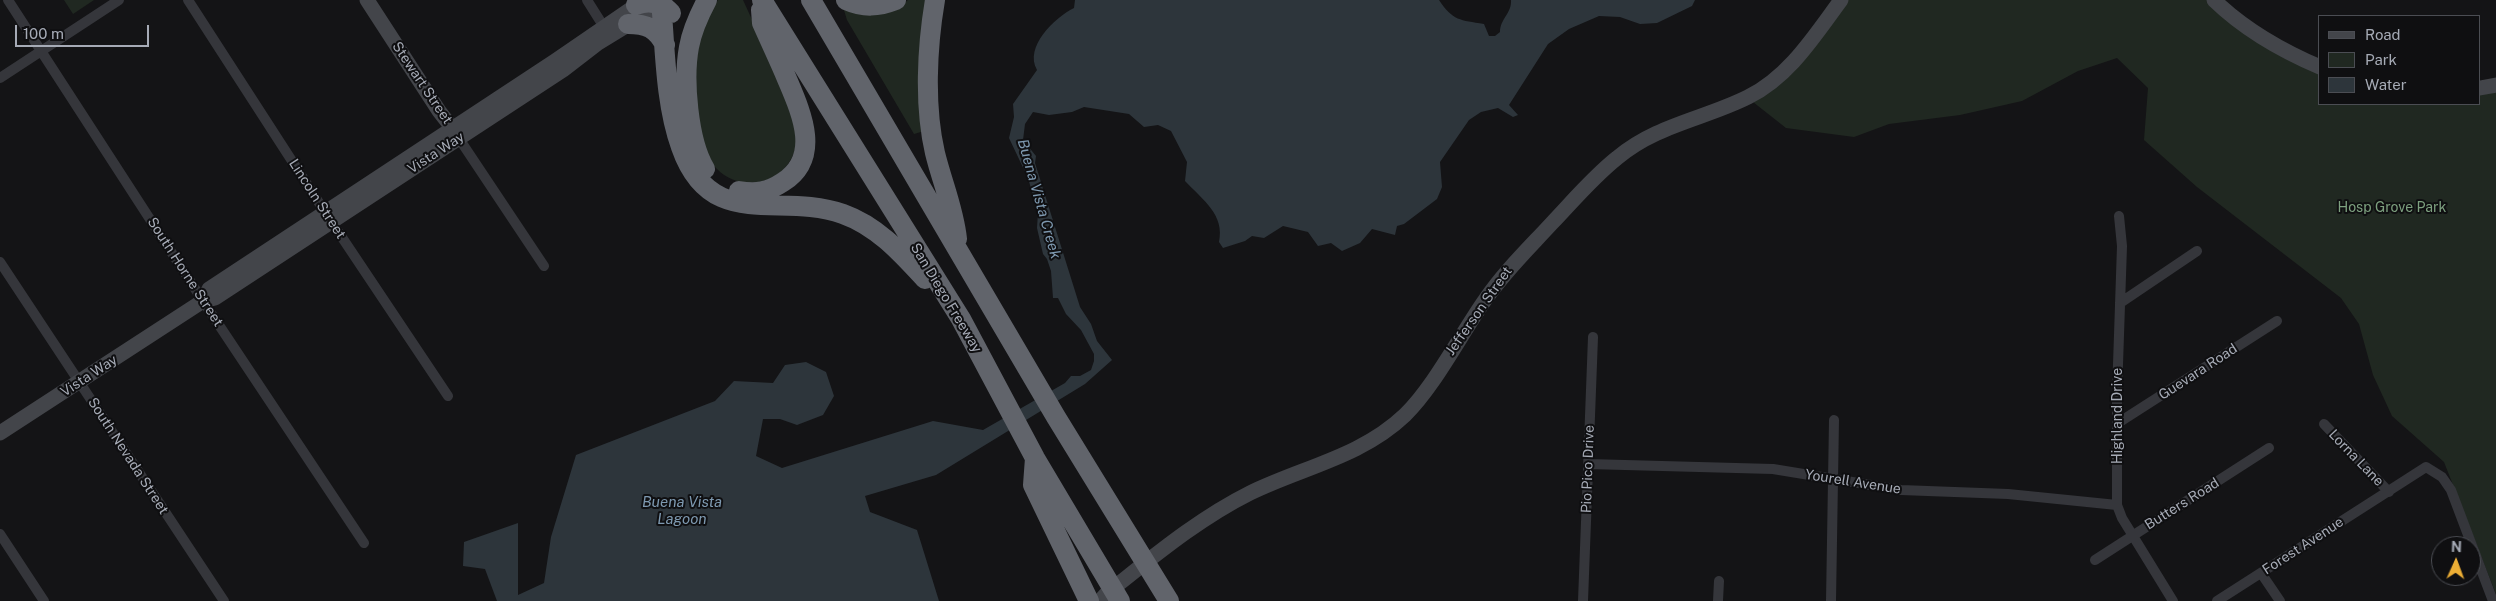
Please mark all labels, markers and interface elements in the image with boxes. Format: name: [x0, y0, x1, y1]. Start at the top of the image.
scale bar: [18, 15, 151, 47]
legend: [2318, 15, 2481, 105]
text: 100 m: [23, 25, 64, 42]
text: Road: [2365, 26, 2401, 43]
street label: Stewart Street: [388, 39, 456, 127]
text: Park: [2365, 51, 2397, 68]
text: Water: [2365, 76, 2407, 93]
street label: Vista Way: [405, 129, 467, 177]
water label: Buena Vista Creek: [1013, 137, 1065, 261]
street label: Lincoln Street: [285, 156, 349, 242]
park label: Hosp Grove Park: [2338, 200, 2446, 216]
street label: South Horne Street: [143, 214, 227, 330]
street label: San Diego Freeway: [907, 240, 985, 356]
street label: Jefferson Street: [1442, 263, 1516, 359]
street label: Guevara Road: [2156, 340, 2240, 404]
street label: Vista Way: [58, 352, 120, 400]
street label: Highland Drive: [2110, 368, 2126, 464]
street label: South Nevada Street: [84, 395, 172, 517]
street label: Pio Pico Drive: [1578, 425, 1598, 513]
street label: Lorna Lane: [2325, 426, 2387, 490]
street label: Yourell Avenue: [1804, 466, 1902, 498]
street label: Butters Road: [2142, 474, 2222, 534]
water label: Buena Vista Lagoon: [642, 493, 722, 528]
street label: Forest Avenue: [2259, 514, 2347, 578]
north arrow: [2431, 536, 2481, 586]
text: N: [2451, 539, 2462, 555]

